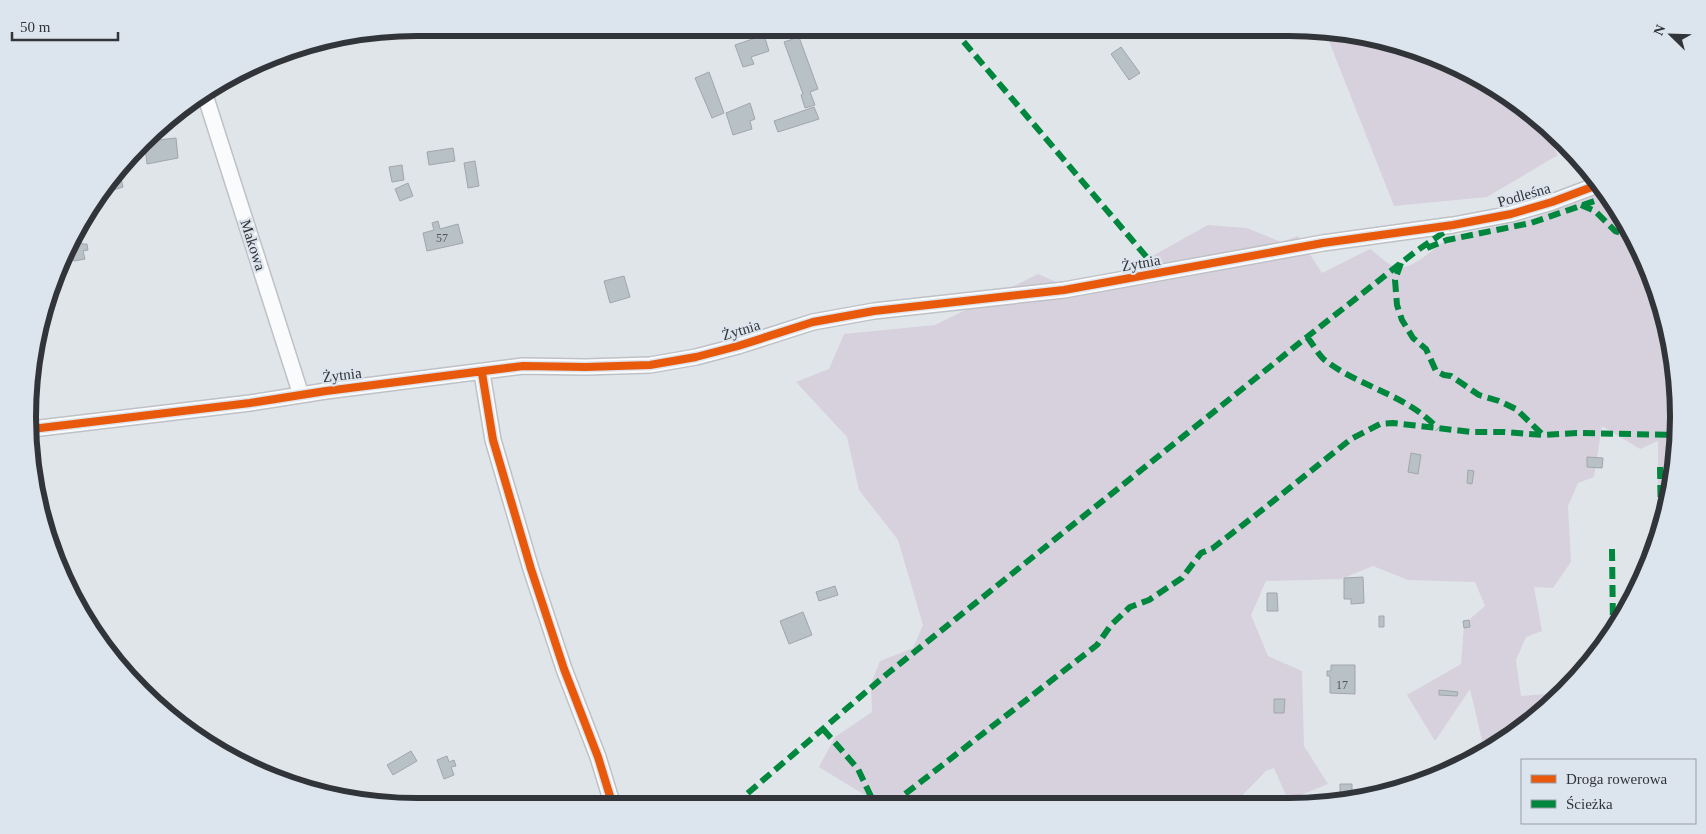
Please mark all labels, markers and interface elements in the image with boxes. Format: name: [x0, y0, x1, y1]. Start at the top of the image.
scale bar: [12, 10, 119, 42]
north arrow: [1646, 10, 1696, 60]
text: 50 m: [20, 19, 51, 35]
text: N: [1651, 23, 1668, 38]
street label: Podleśna: [1496, 180, 1553, 210]
street label: Makowa: [237, 218, 269, 273]
house number: 57: [436, 231, 448, 245]
street label: Żytnia: [1120, 252, 1162, 274]
street label: Żytnia: [720, 317, 762, 343]
street label: Żytnia: [322, 365, 363, 385]
house number: 17: [1336, 678, 1348, 692]
legend: [1521, 759, 1696, 824]
text: Droga rowerowa: [1566, 771, 1668, 787]
text: Ścieżka: [1566, 796, 1613, 812]

